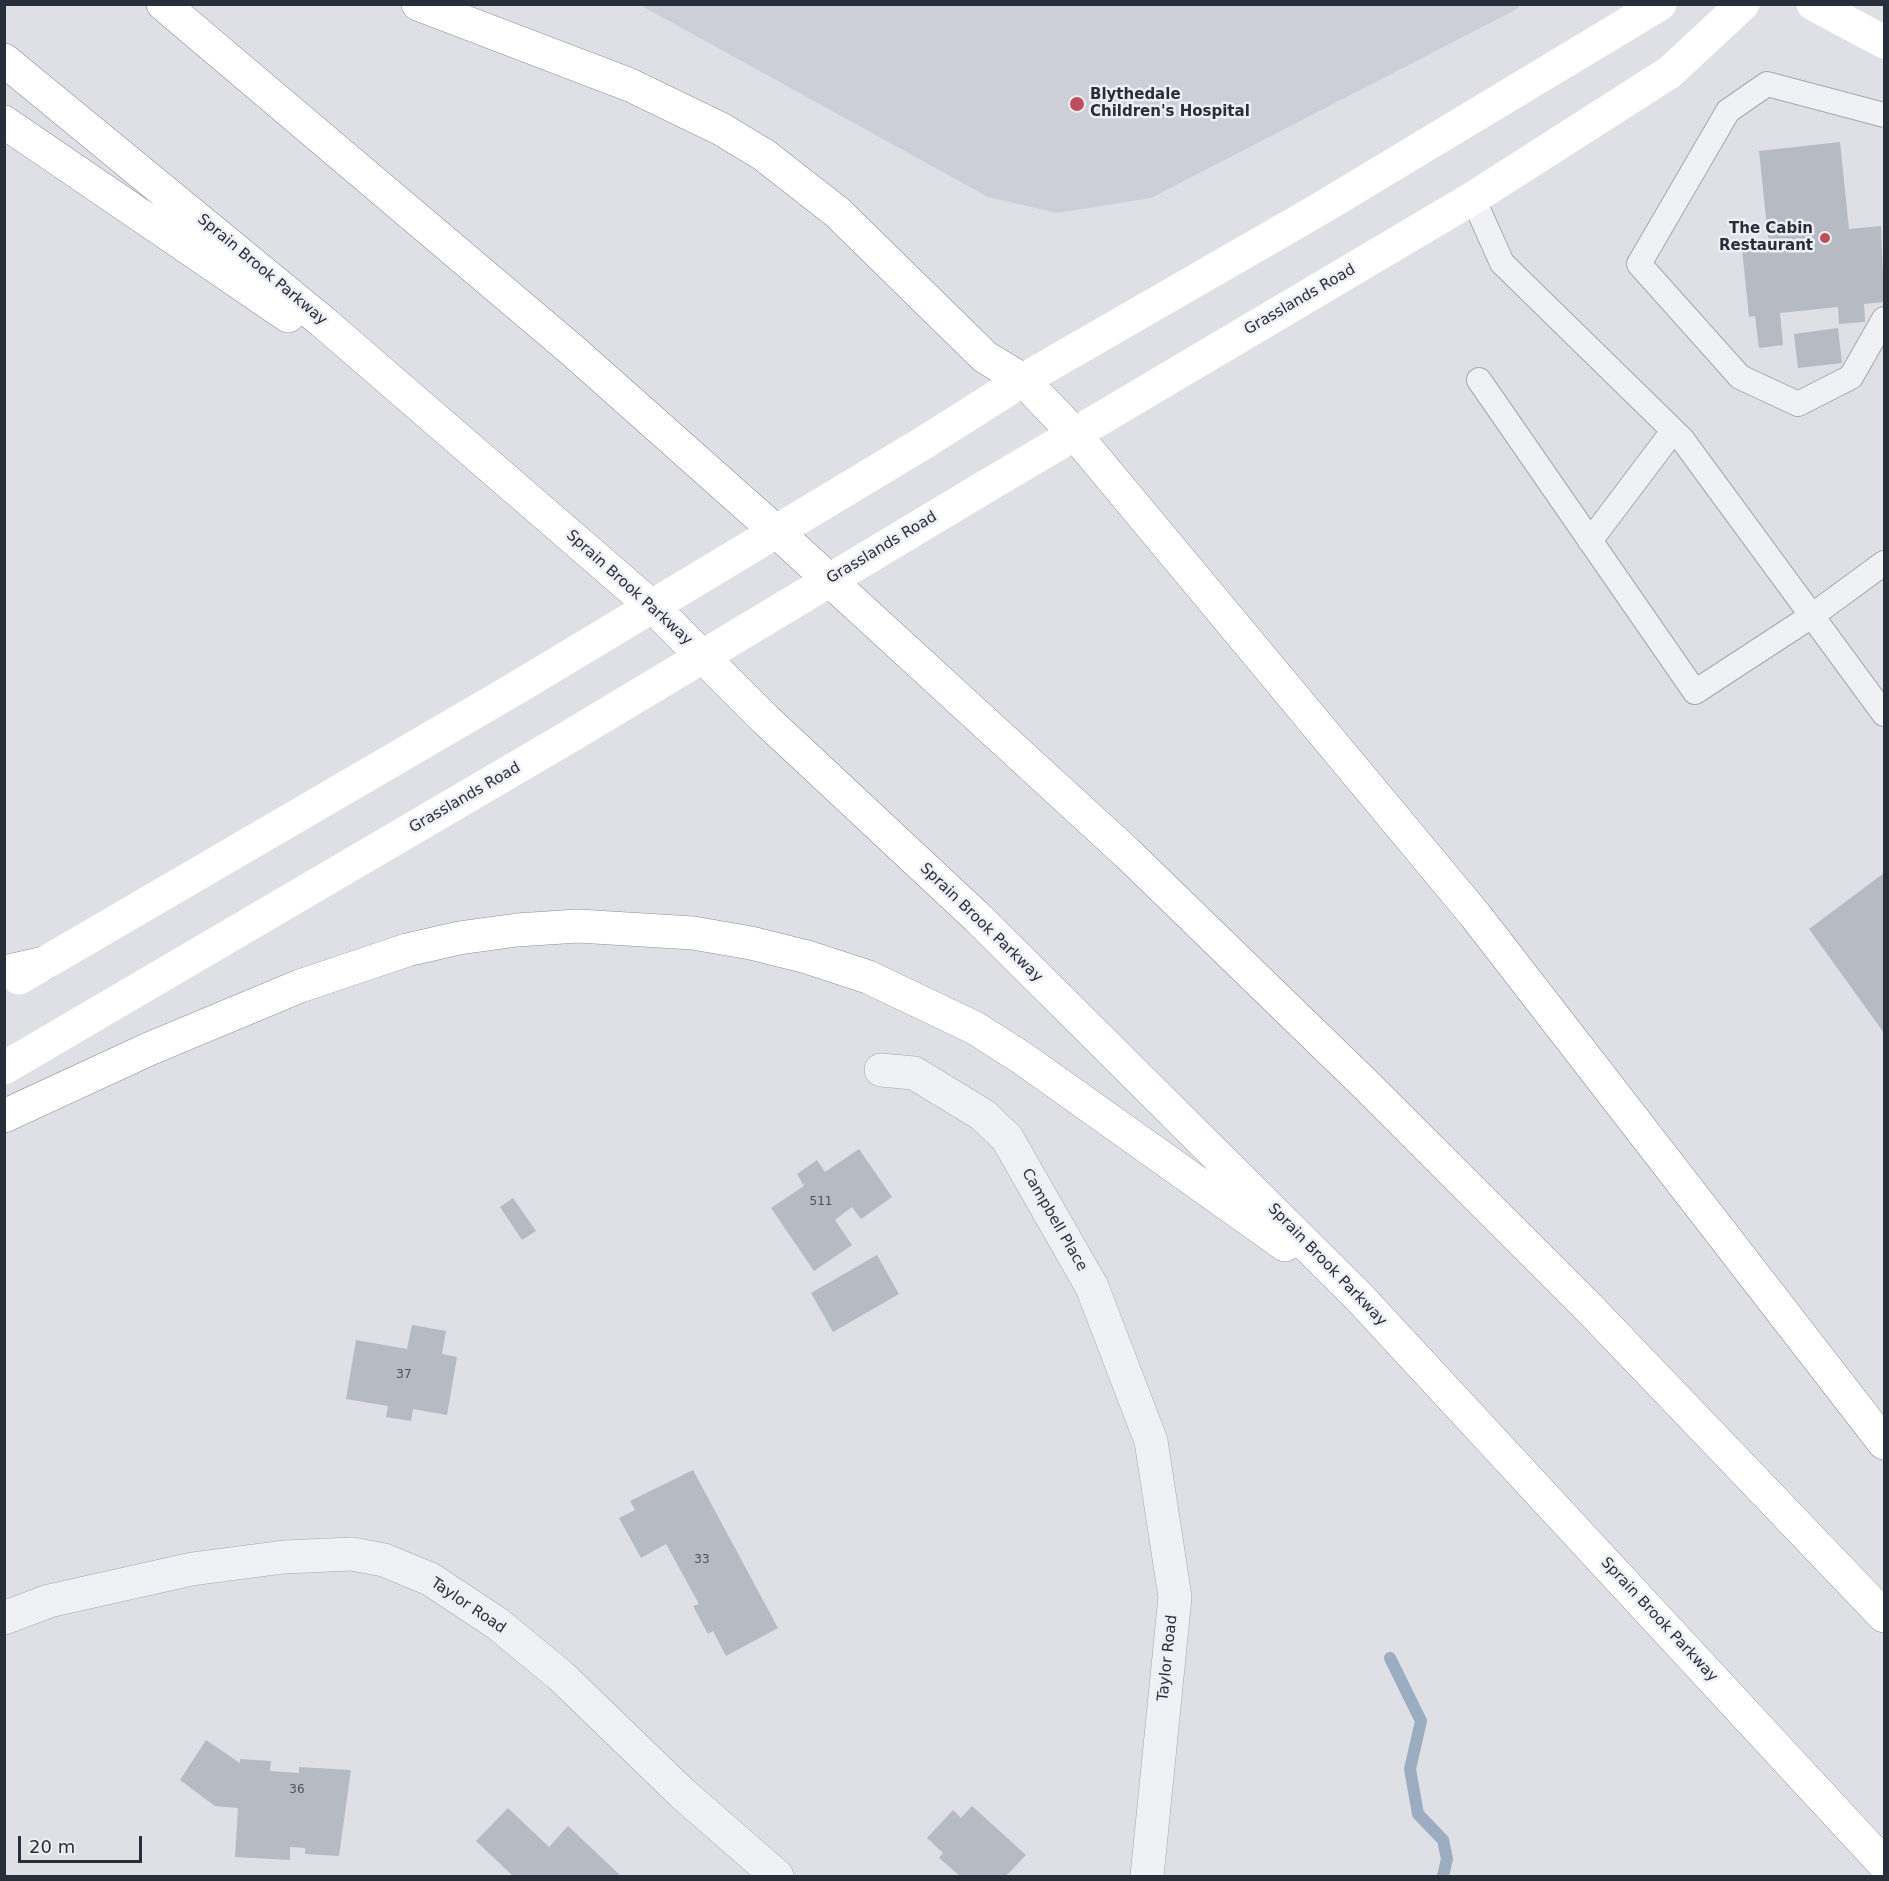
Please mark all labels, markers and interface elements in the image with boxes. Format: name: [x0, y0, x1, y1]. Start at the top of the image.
place label: Blythedale Children's Hospital: [1090, 86, 1250, 121]
marker: Blythedale Children's Hospital: [1068, 95, 1086, 113]
street label: Sprain Brook Parkway: [194, 211, 330, 329]
place label: The Cabin Restaurant: [1719, 220, 1813, 255]
marker: The Cabin Restaurant: [1818, 231, 1832, 245]
street label: Grasslands Road: [1241, 261, 1359, 339]
street label: Grasslands Road: [824, 508, 940, 588]
street label: Sprain Brook Parkway: [562, 527, 696, 649]
street label: Grasslands Road: [406, 759, 524, 837]
street label: Sprain Brook Parkway: [916, 860, 1046, 986]
street label: Campbell Place: [1017, 1165, 1091, 1275]
house number: 511: [810, 1195, 832, 1209]
street label: Sprain Brook Parkway: [1264, 1200, 1390, 1330]
house number: 37: [396, 1368, 412, 1382]
house number: 33: [694, 1553, 710, 1567]
street label: Sprain Brook Parkway: [1597, 1554, 1721, 1686]
street label: Taylor Road: [427, 1574, 509, 1638]
street label: Taylor Road: [1155, 1614, 1181, 1702]
house number: 36: [289, 1783, 305, 1797]
scale bar: [21, 1824, 146, 1862]
text: 20 m: [29, 1836, 75, 1857]

